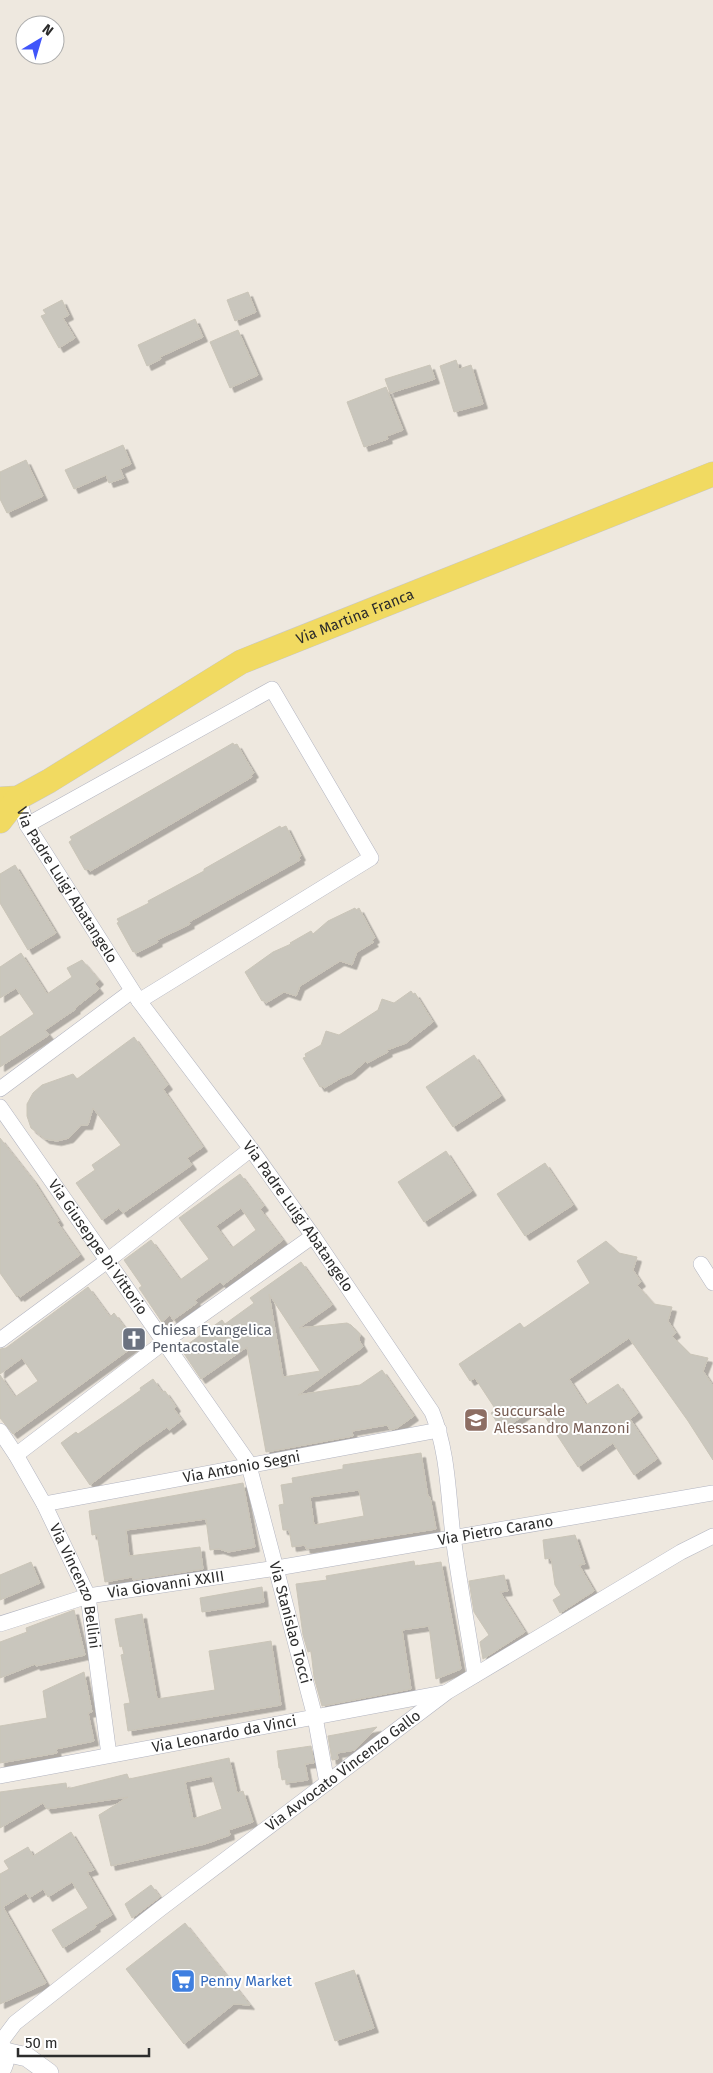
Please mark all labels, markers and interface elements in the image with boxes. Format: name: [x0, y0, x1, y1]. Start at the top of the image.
north arrow: [15, 15, 65, 65]
text: N: [39, 21, 57, 40]
street label: Via Martina Franca: [294, 585, 417, 648]
street label: Via Padre Luigi Abatangelo: [13, 805, 121, 966]
street label: Via Padre Luigi Abatangelo: [239, 1137, 357, 1295]
street label: Via Giuseppe Di Vittorio: [44, 1176, 151, 1318]
place label: Chiesa Evangelica Pentacostale: [152, 1321, 272, 1356]
church icon: Chiesa Evangelica Pentacostale: [121, 1326, 147, 1352]
place label: succursale Alessandro Manzoni: [494, 1402, 630, 1437]
school or university icon: succursale Alessandro Manzoni: [463, 1407, 489, 1433]
street label: Via Antonio Segni: [181, 1447, 302, 1487]
street label: Via Pietro Carano: [436, 1512, 554, 1549]
street label: Via Vincenzo Bellini: [46, 1520, 104, 1650]
street label: Via Stanislao Tocci: [265, 1559, 315, 1686]
street label: Via Giovanni XXIII: [106, 1567, 225, 1602]
street label: Via Avvocato Vincenzo Gallo: [262, 1706, 424, 1835]
street label: Via Leonardo da Vinci: [150, 1712, 298, 1756]
supermarket icon: Penny Market: [170, 1968, 196, 1994]
place label: Penny Market: [200, 1972, 293, 1990]
scale bar: [18, 2026, 149, 2058]
text: 50 m: [25, 2034, 58, 2052]

